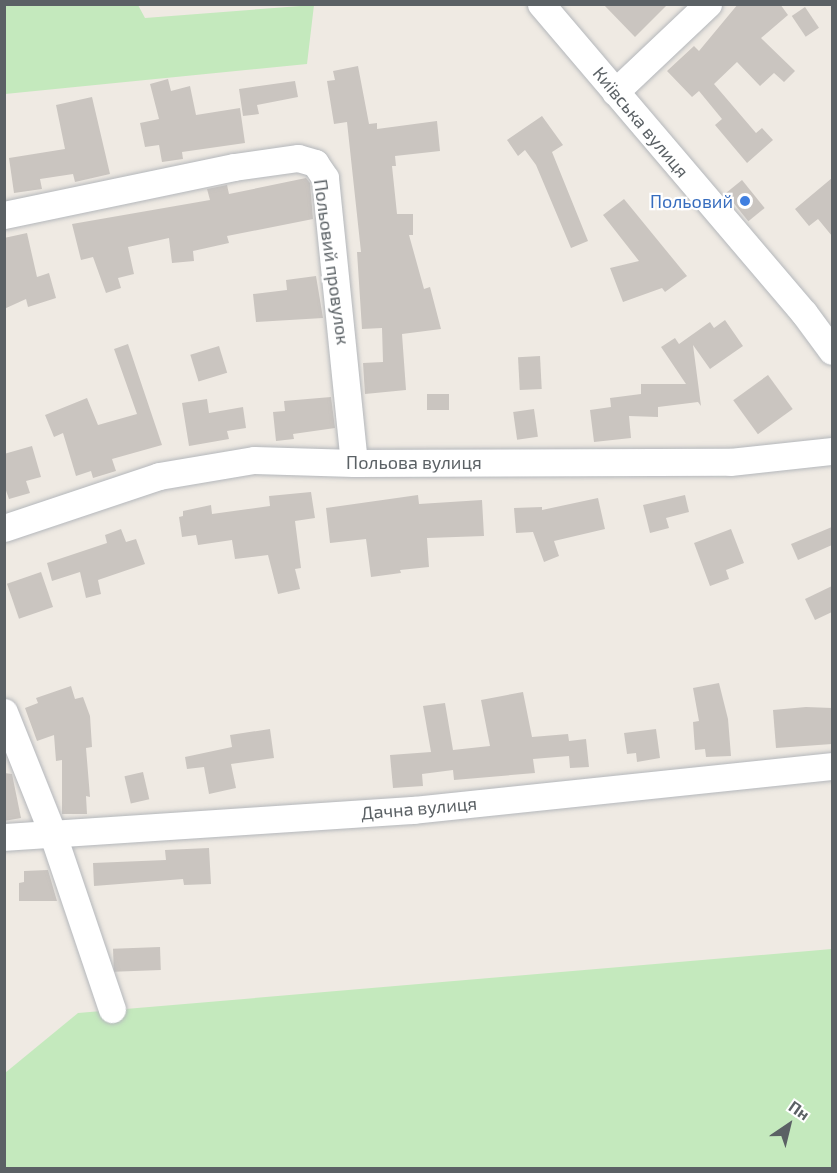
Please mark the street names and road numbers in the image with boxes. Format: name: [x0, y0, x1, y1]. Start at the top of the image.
street label: Київська вулиця: [589, 62, 693, 182]
street label: Польовий провулок: [310, 178, 354, 346]
street label: Польова вулиця: [346, 451, 482, 473]
street label: Дачна вулиця: [360, 792, 478, 824]

